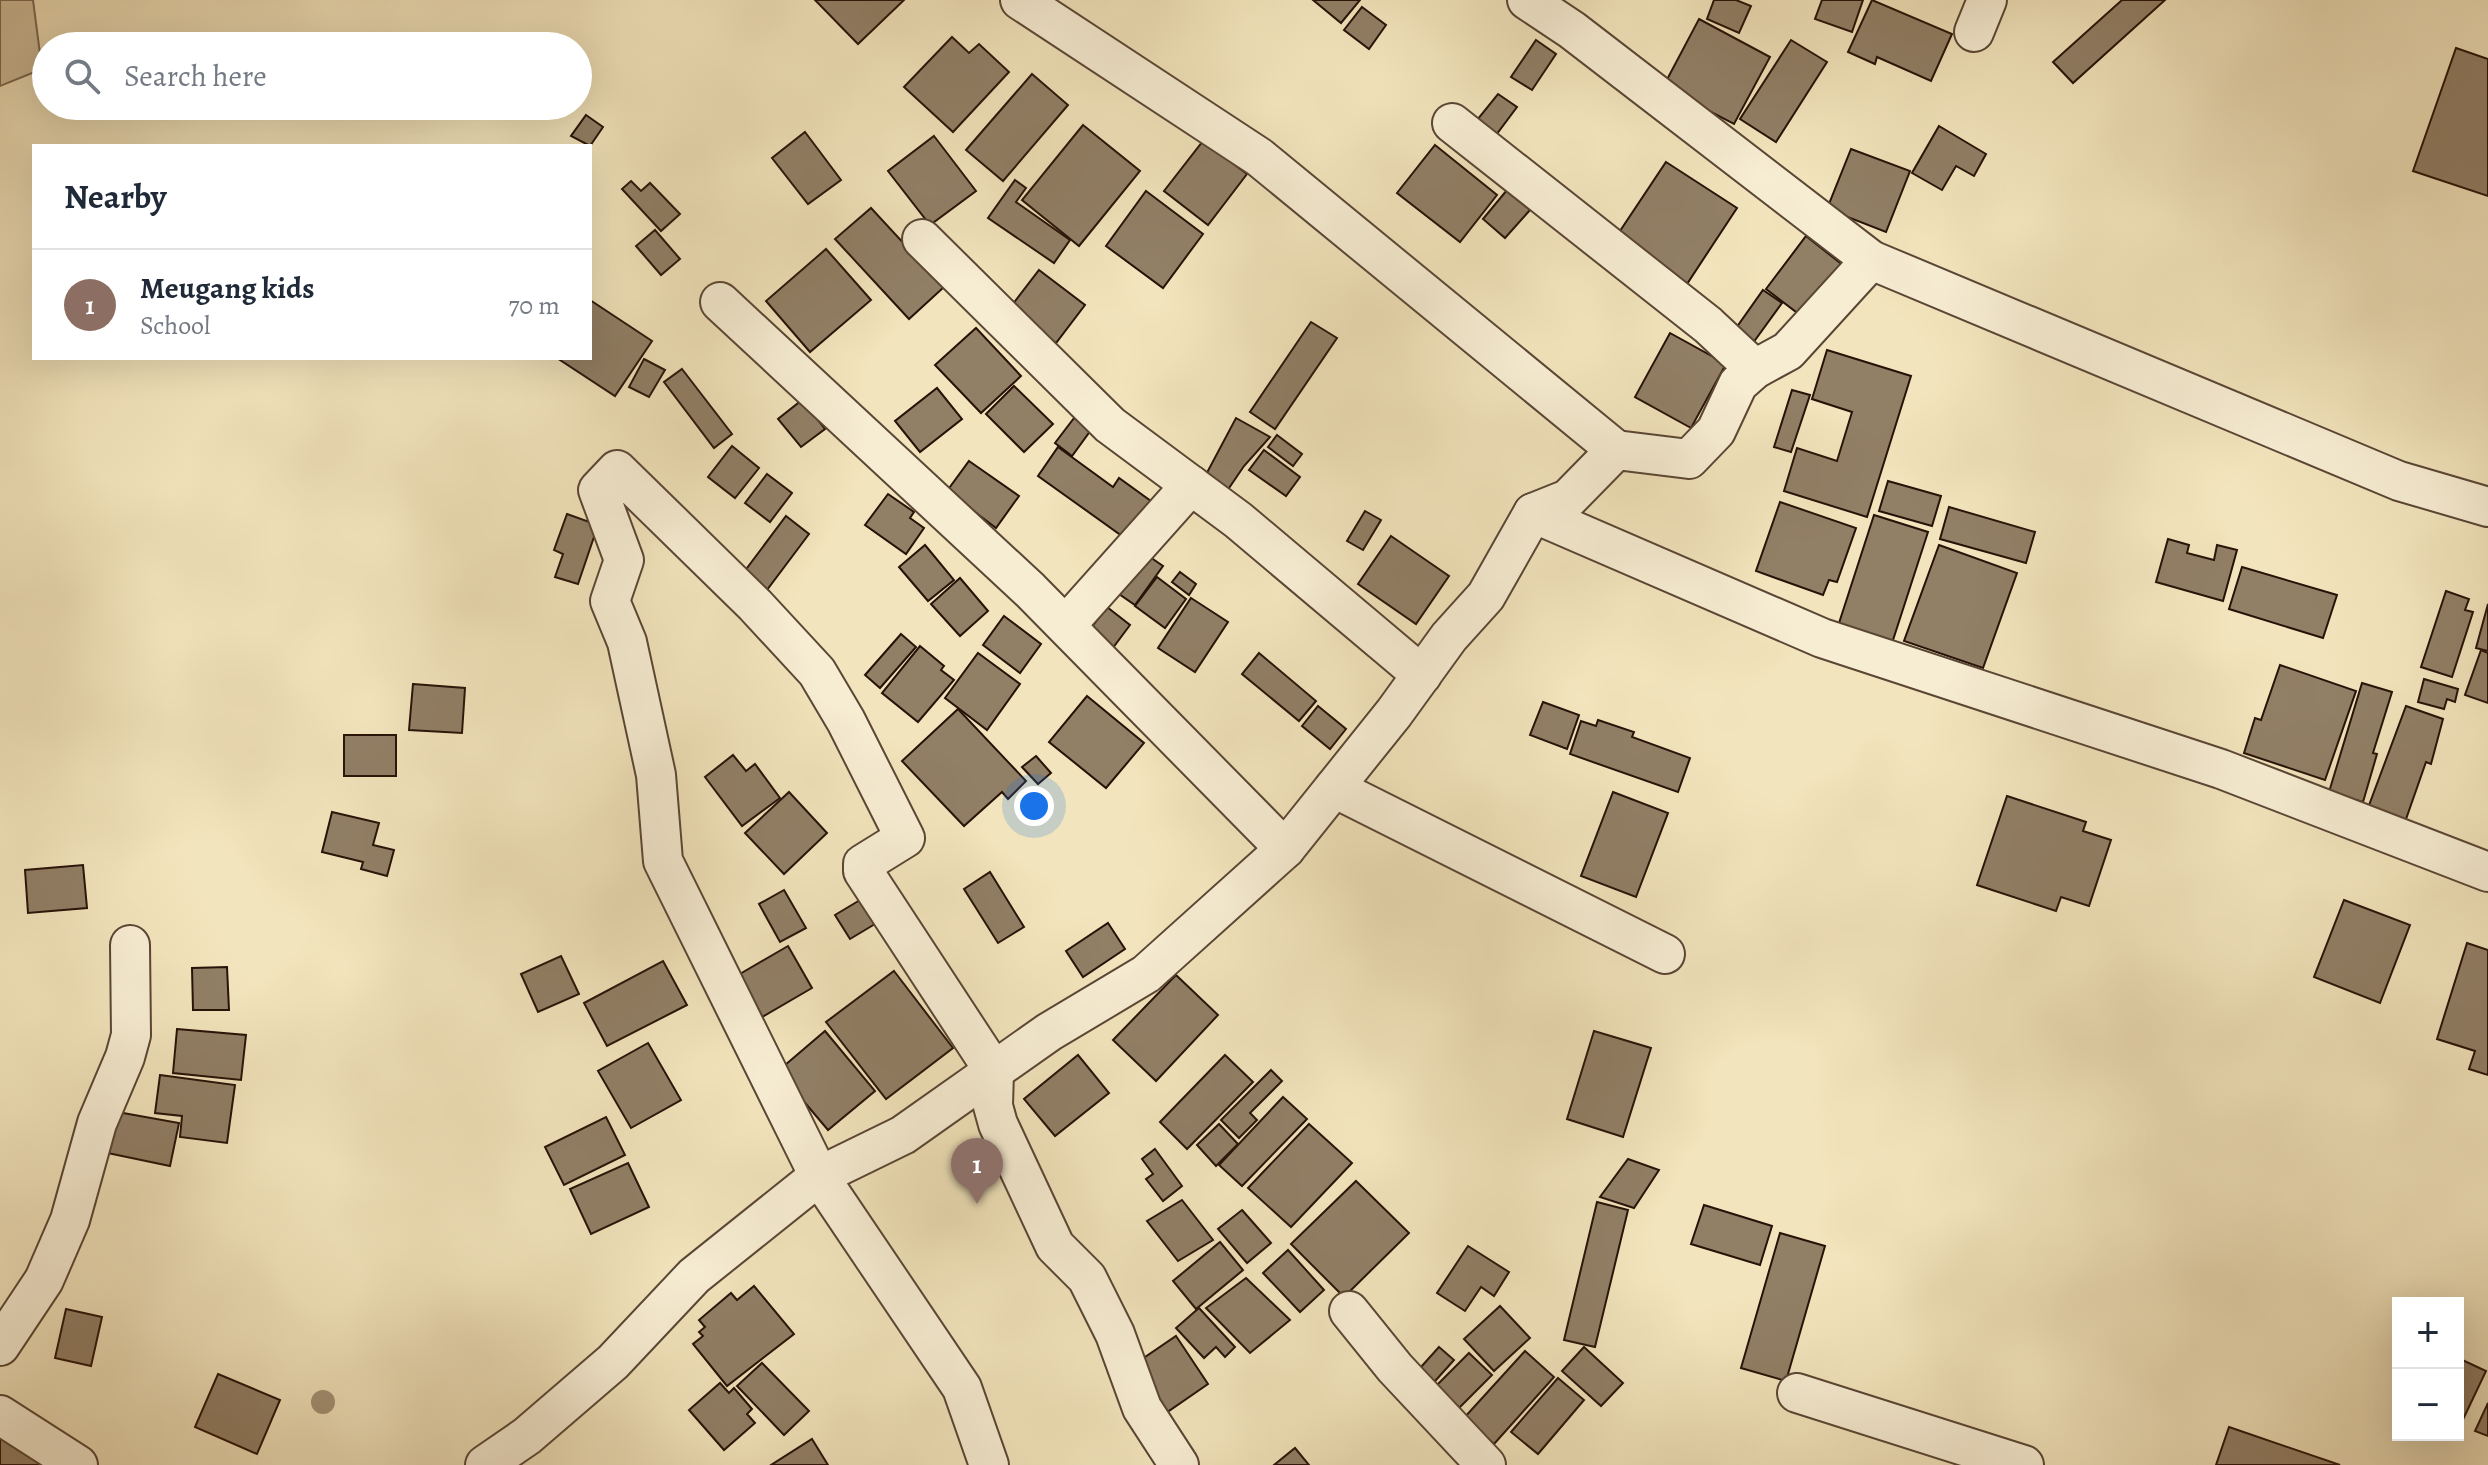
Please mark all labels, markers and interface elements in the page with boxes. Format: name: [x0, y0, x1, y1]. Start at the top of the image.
search box: [32, 32, 592, 120]
icon: search: [60, 54, 104, 98]
text: Search here: [124, 56, 267, 96]
text: Nearby: [64, 173, 167, 220]
text: Meugang kids: [140, 268, 314, 308]
text: 1: [85, 288, 95, 323]
text: 70 m: [508, 288, 560, 323]
text: School: [140, 308, 210, 343]
your location: [1014, 786, 1054, 826]
pin: 1: [951, 1138, 1003, 1204]
map controls: [2392, 1297, 2464, 1441]
button: +: [2392, 1297, 2464, 1369]
button: −: [2392, 1369, 2464, 1441]

